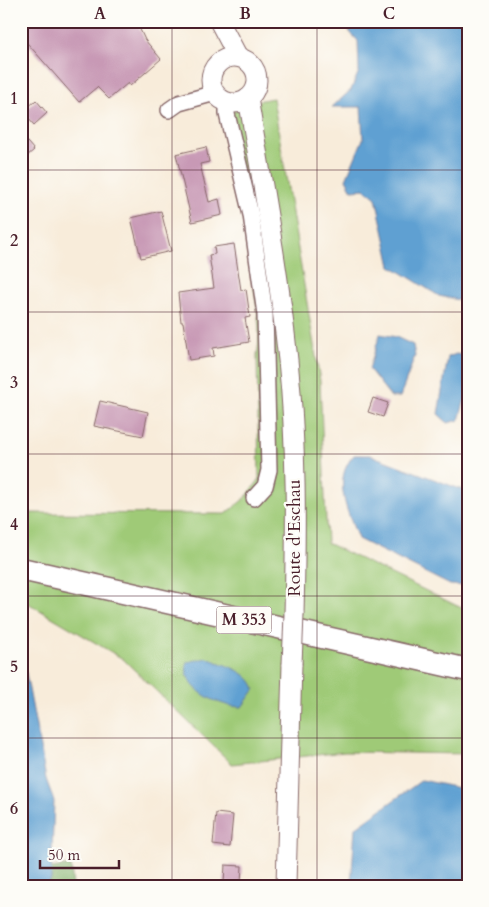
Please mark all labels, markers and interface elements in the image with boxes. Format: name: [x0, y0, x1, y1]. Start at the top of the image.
text: A: [94, 3, 106, 25]
text: B: [239, 3, 251, 25]
text: C: [383, 3, 395, 25]
text: 1: [10, 88, 18, 110]
text: 2: [10, 230, 18, 252]
text: 3: [10, 372, 18, 394]
street label: Route d'Eschau: [282, 479, 307, 597]
text: 4: [10, 514, 18, 536]
road number: M 353: [216, 606, 272, 634]
text: 5: [10, 656, 18, 678]
text: 6: [10, 798, 18, 820]
scale bar: [40, 837, 119, 869]
text: 50 m: [48, 845, 80, 865]

